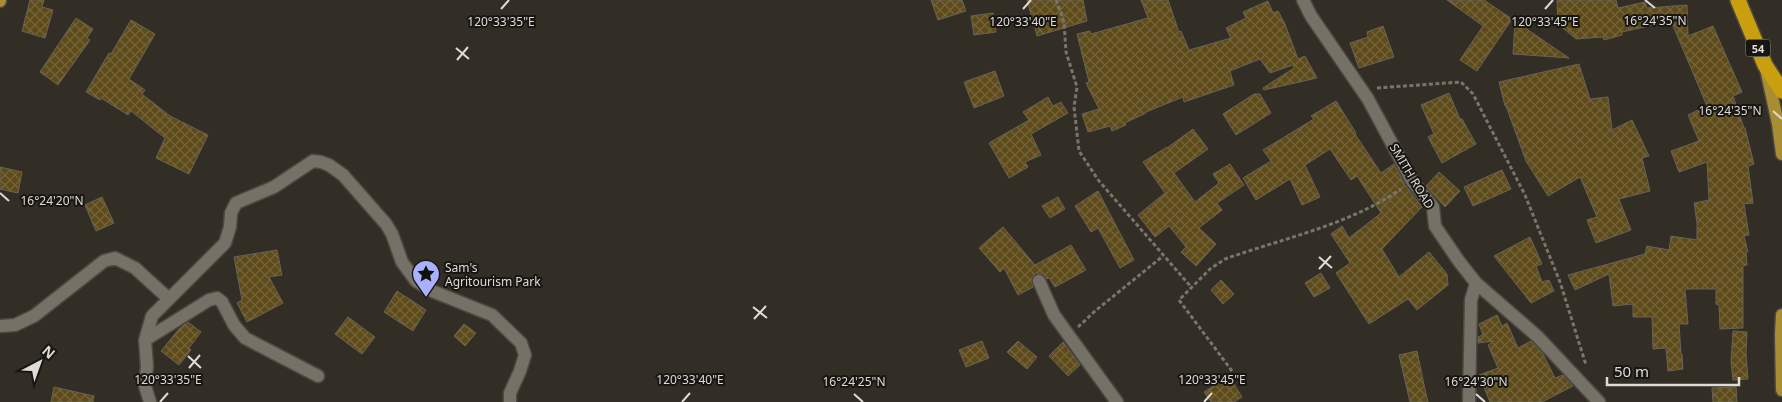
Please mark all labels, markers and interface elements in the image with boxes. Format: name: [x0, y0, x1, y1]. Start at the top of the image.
text: 16°24'35"N: [1623, 12, 1687, 29]
text: 120°33'35"E: [467, 13, 535, 30]
text: 120°33'40"E: [989, 13, 1057, 30]
text: 120°33'45"E: [1511, 13, 1579, 30]
road number: 54: [1746, 40, 1770, 56]
text: 16°24'35"N: [1698, 102, 1762, 119]
street label: SMITH ROAD: [1386, 140, 1438, 212]
text: 16°24'20"N: [20, 192, 84, 209]
place icon: Sam's Agritourism Park: [411, 259, 441, 298]
place label: Sam's Agritourism Park: [445, 259, 541, 290]
north arrow: [15, 337, 65, 387]
text: N: [38, 341, 59, 363]
scale bar: [1607, 354, 1740, 386]
text: 50 m: [1614, 361, 1649, 381]
text: 120°33'35"E: [134, 371, 202, 388]
text: 120°33'40"E: [656, 371, 724, 388]
text: 120°33'45"E: [1178, 371, 1246, 388]
text: 16°24'25"N: [822, 373, 886, 390]
text: 16°24'30"N: [1444, 373, 1508, 390]

